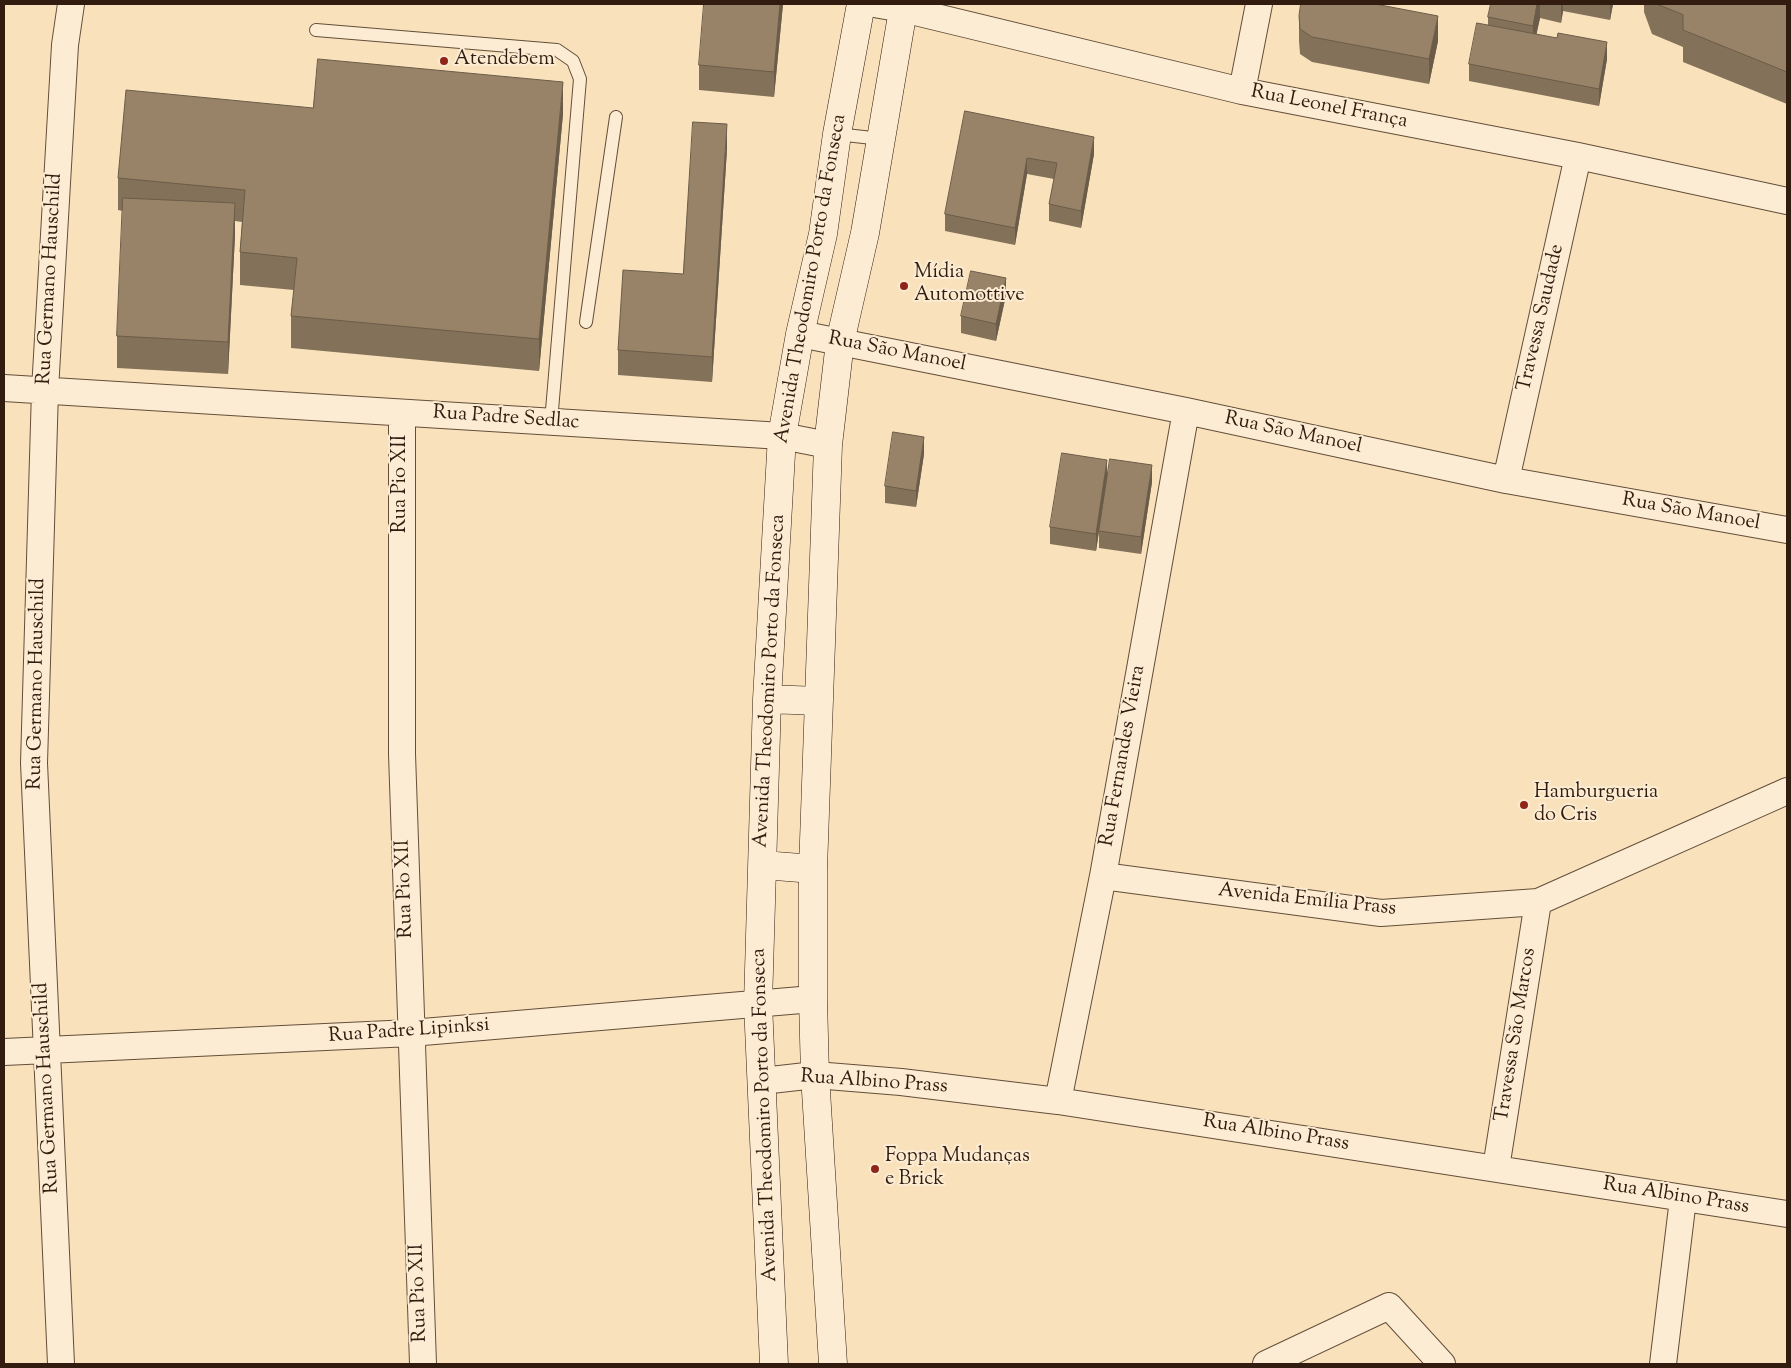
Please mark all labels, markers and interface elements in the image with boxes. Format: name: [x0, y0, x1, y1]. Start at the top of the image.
place label: Atendebem: [454, 49, 555, 73]
marker: Atendebem: [438, 55, 450, 67]
street label: Rua Leonel França: [1249, 81, 1409, 135]
street label: Avenida Theodomiro Porto da Fonseca: [771, 112, 853, 446]
street label: Rua Germano Hauschild: [33, 173, 69, 385]
street label: Travessa Saudade: [1513, 242, 1571, 394]
place label: Mídia Automottive: [914, 262, 1024, 309]
marker: Mídia Automottive: [898, 280, 910, 292]
street label: Rua São Manoel: [826, 328, 968, 378]
street label: Rua Padre Sedlac: [432, 402, 580, 436]
street label: Rua São Manoel: [1222, 408, 1364, 460]
street label: Rua Pio XII: [390, 435, 414, 533]
street label: Rua São Manoel: [1620, 489, 1762, 537]
street label: Avenida Theodomiro Porto da Fonseca: [750, 514, 792, 848]
street label: Rua Germano Hauschild: [24, 578, 52, 790]
street label: Rua Fernandes Vieira: [1096, 663, 1152, 849]
place label: Hamburgueria do Cris: [1534, 782, 1658, 829]
marker: Hamburgueria do Cris: [1518, 799, 1530, 811]
street label: Rua Pio XII: [392, 839, 420, 939]
street label: Avenida Emília Prass: [1217, 880, 1397, 922]
street label: Travessa São Marcos: [1491, 946, 1543, 1124]
street label: Avenida Theodomiro Porto da Fonseca: [748, 948, 784, 1282]
street label: Rua Germano Hauschild: [30, 982, 66, 1194]
street label: Rua Padre Lipinksi: [328, 1014, 490, 1050]
street label: Rua Albino Prass: [800, 1066, 948, 1100]
street label: Rua Albino Prass: [1201, 1111, 1351, 1157]
place label: Foppa Mudanças e Brick: [885, 1146, 1030, 1193]
marker: Foppa Mudanças e Brick: [869, 1163, 881, 1175]
street label: Rua Albino Prass: [1601, 1174, 1751, 1220]
street label: Rua Pio XII: [406, 1243, 434, 1343]

